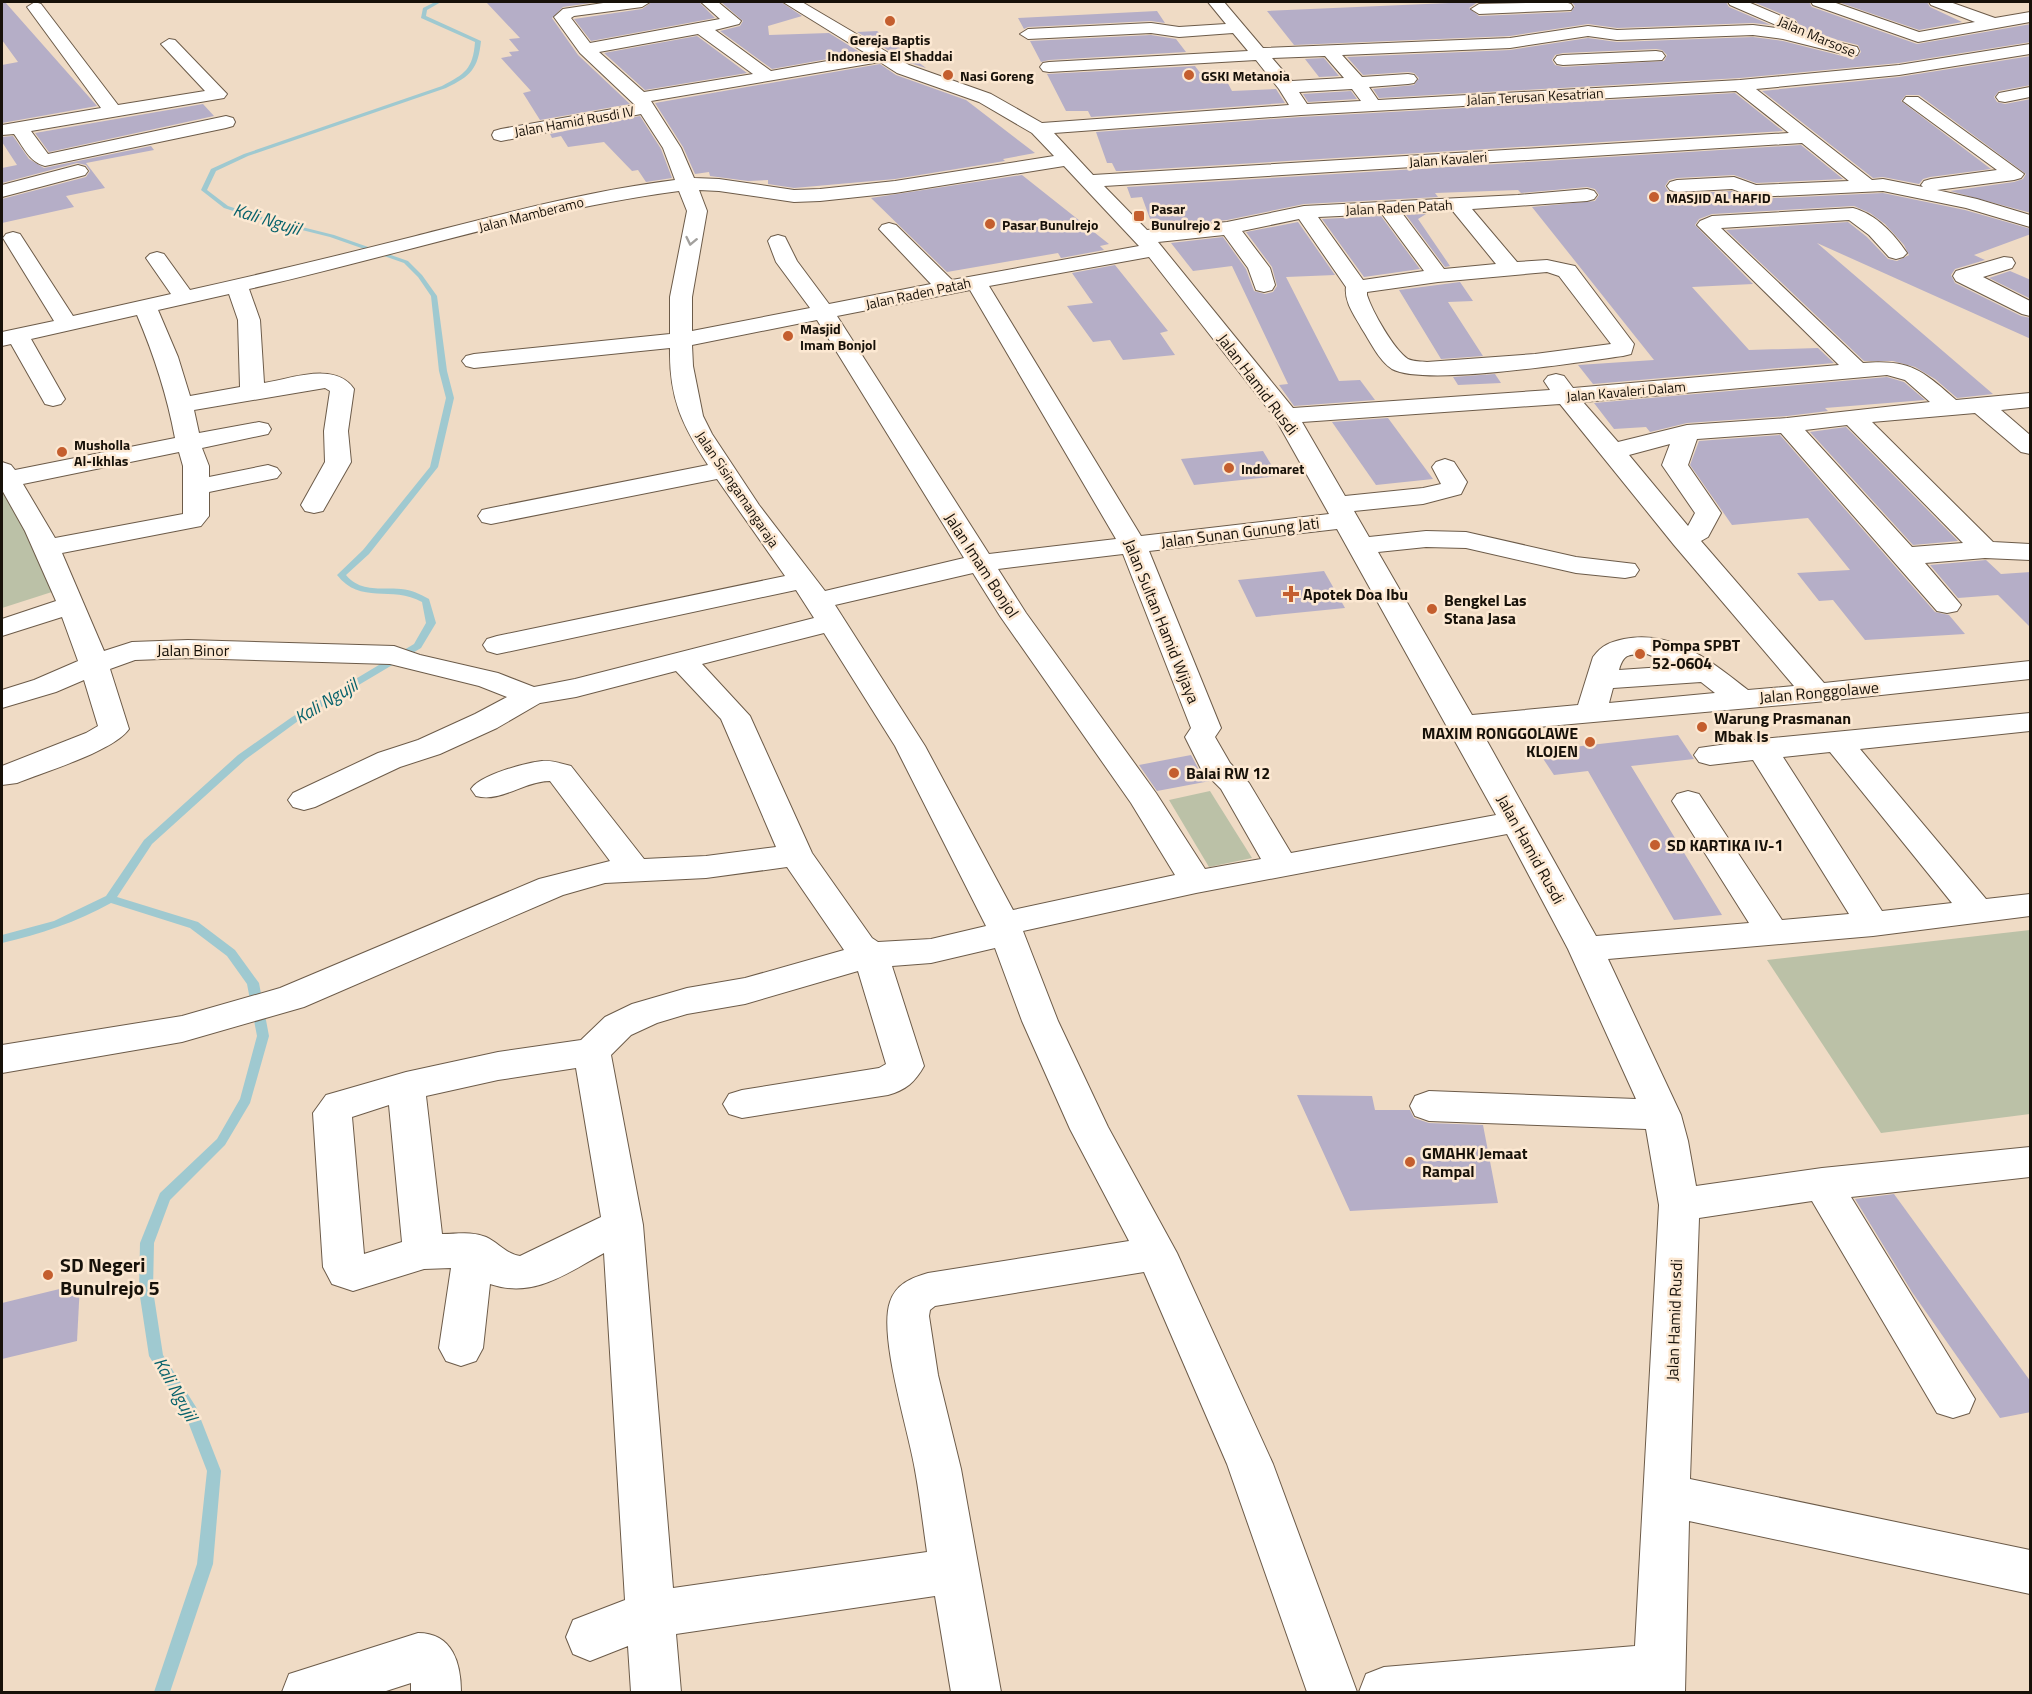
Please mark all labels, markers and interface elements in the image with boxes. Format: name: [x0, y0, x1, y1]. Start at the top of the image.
street label: Jalan Marsose: [1775, 10, 1859, 62]
marker: Gereja Baptis Indonesia El Shaddai: [883, 14, 897, 28]
place label: Gereja Baptis Indonesia El Shaddai: [827, 29, 953, 66]
place label: Nasi Goreng: [960, 65, 1034, 86]
place label: GSKI Metanoia: [1201, 65, 1290, 86]
marker: Nasi Goreng: [941, 68, 955, 82]
marker: GSKI Metanoia: [1182, 68, 1196, 82]
street label: Jalan Terusan Kesatrian: [1466, 82, 1604, 110]
street label: Jalan Hamid Rusdi IV: [512, 100, 636, 142]
street label: Jalan Kavaleri: [1408, 146, 1488, 172]
place label: MASJID AL HAFID: [1666, 187, 1771, 208]
marker: MASJID AL HAFID: [1647, 190, 1661, 204]
street label: Jalan Mamberamo: [476, 191, 586, 237]
street label: Jalan Raden Patah: [1345, 194, 1453, 220]
water label: Kali Ngujil: [230, 196, 306, 243]
place label: Pasar Bunulrejo 2: [1151, 198, 1221, 235]
marker: Pasar Bunulrejo 2: [1132, 209, 1146, 223]
place label: Pasar Bunulrejo: [1002, 214, 1098, 235]
marker: Pasar Bunulrejo: [983, 217, 997, 231]
one-way arrow: [685, 235, 698, 245]
street label: Jalan Raden Patah: [863, 272, 973, 314]
place label: Masjid Imam Bonjol: [800, 318, 876, 355]
street label: Jalan Hamid Rusdi: [1212, 328, 1304, 440]
marker: Masjid Imam Bonjol: [781, 329, 795, 343]
street label: Jalan Kavaleri Dalam: [1565, 375, 1687, 407]
street label: Jalan Sisingamangaraja: [691, 427, 785, 551]
place label: Musholla Al-Ikhlas: [74, 434, 130, 471]
marker: Musholla Al-Ikhlas: [55, 445, 69, 459]
place label: Indomaret: [1241, 458, 1304, 479]
marker: Indomaret: [1222, 461, 1236, 475]
street label: Jalan Imam Bonjol: [939, 508, 1025, 622]
street label: Jalan Sunan Gunung Jati: [1159, 510, 1321, 554]
street label: Jalan Sultan Hamid Wijaya: [1118, 535, 1206, 707]
place label: Apotek Doa Ibu: [1303, 582, 1408, 606]
marker: Apotek Doa Ibu: [1284, 587, 1298, 601]
place label: Bengkel Las Stana Jasa: [1444, 588, 1527, 630]
marker: Bengkel Las Stana Jasa: [1425, 602, 1439, 616]
place label: Pompa SPBT 52-0604: [1652, 633, 1741, 675]
street label: Jalan Binor: [157, 638, 230, 662]
marker: Pompa SPBT 52-0604: [1633, 647, 1647, 661]
water label: Kali Ngujil: [289, 670, 365, 730]
street label: Jalan Ronggolawe: [1758, 675, 1880, 709]
place label: Warung Prasmanan Mbak Is: [1714, 706, 1851, 748]
marker: Warung Prasmanan Mbak Is: [1695, 720, 1709, 734]
place label: MAXIM RONGGOLAWE KLOJEN: [1422, 721, 1578, 763]
marker: MAXIM RONGGOLAWE KLOJEN: [1583, 735, 1597, 749]
place label: Balai RW 12: [1186, 761, 1270, 785]
marker: Balai RW 12: [1167, 766, 1181, 780]
street label: Jalan Hamid Rusdi: [1491, 790, 1571, 908]
place label: SD KARTIKA IV-1: [1667, 833, 1783, 857]
marker: SD KARTIKA IV-1: [1648, 838, 1662, 852]
place label: GMAHK Jemaat Rampal: [1422, 1141, 1528, 1183]
marker: GMAHK Jemaat Rampal: [1403, 1155, 1417, 1169]
place label: SD Negeri Bunulrejo 5: [60, 1249, 160, 1303]
street label: Jalan Hamid Rusdi: [1660, 1259, 1688, 1381]
marker: SD Negeri Bunulrejo 5: [41, 1268, 55, 1282]
water label: Kali Ngujil: [147, 1352, 206, 1428]

